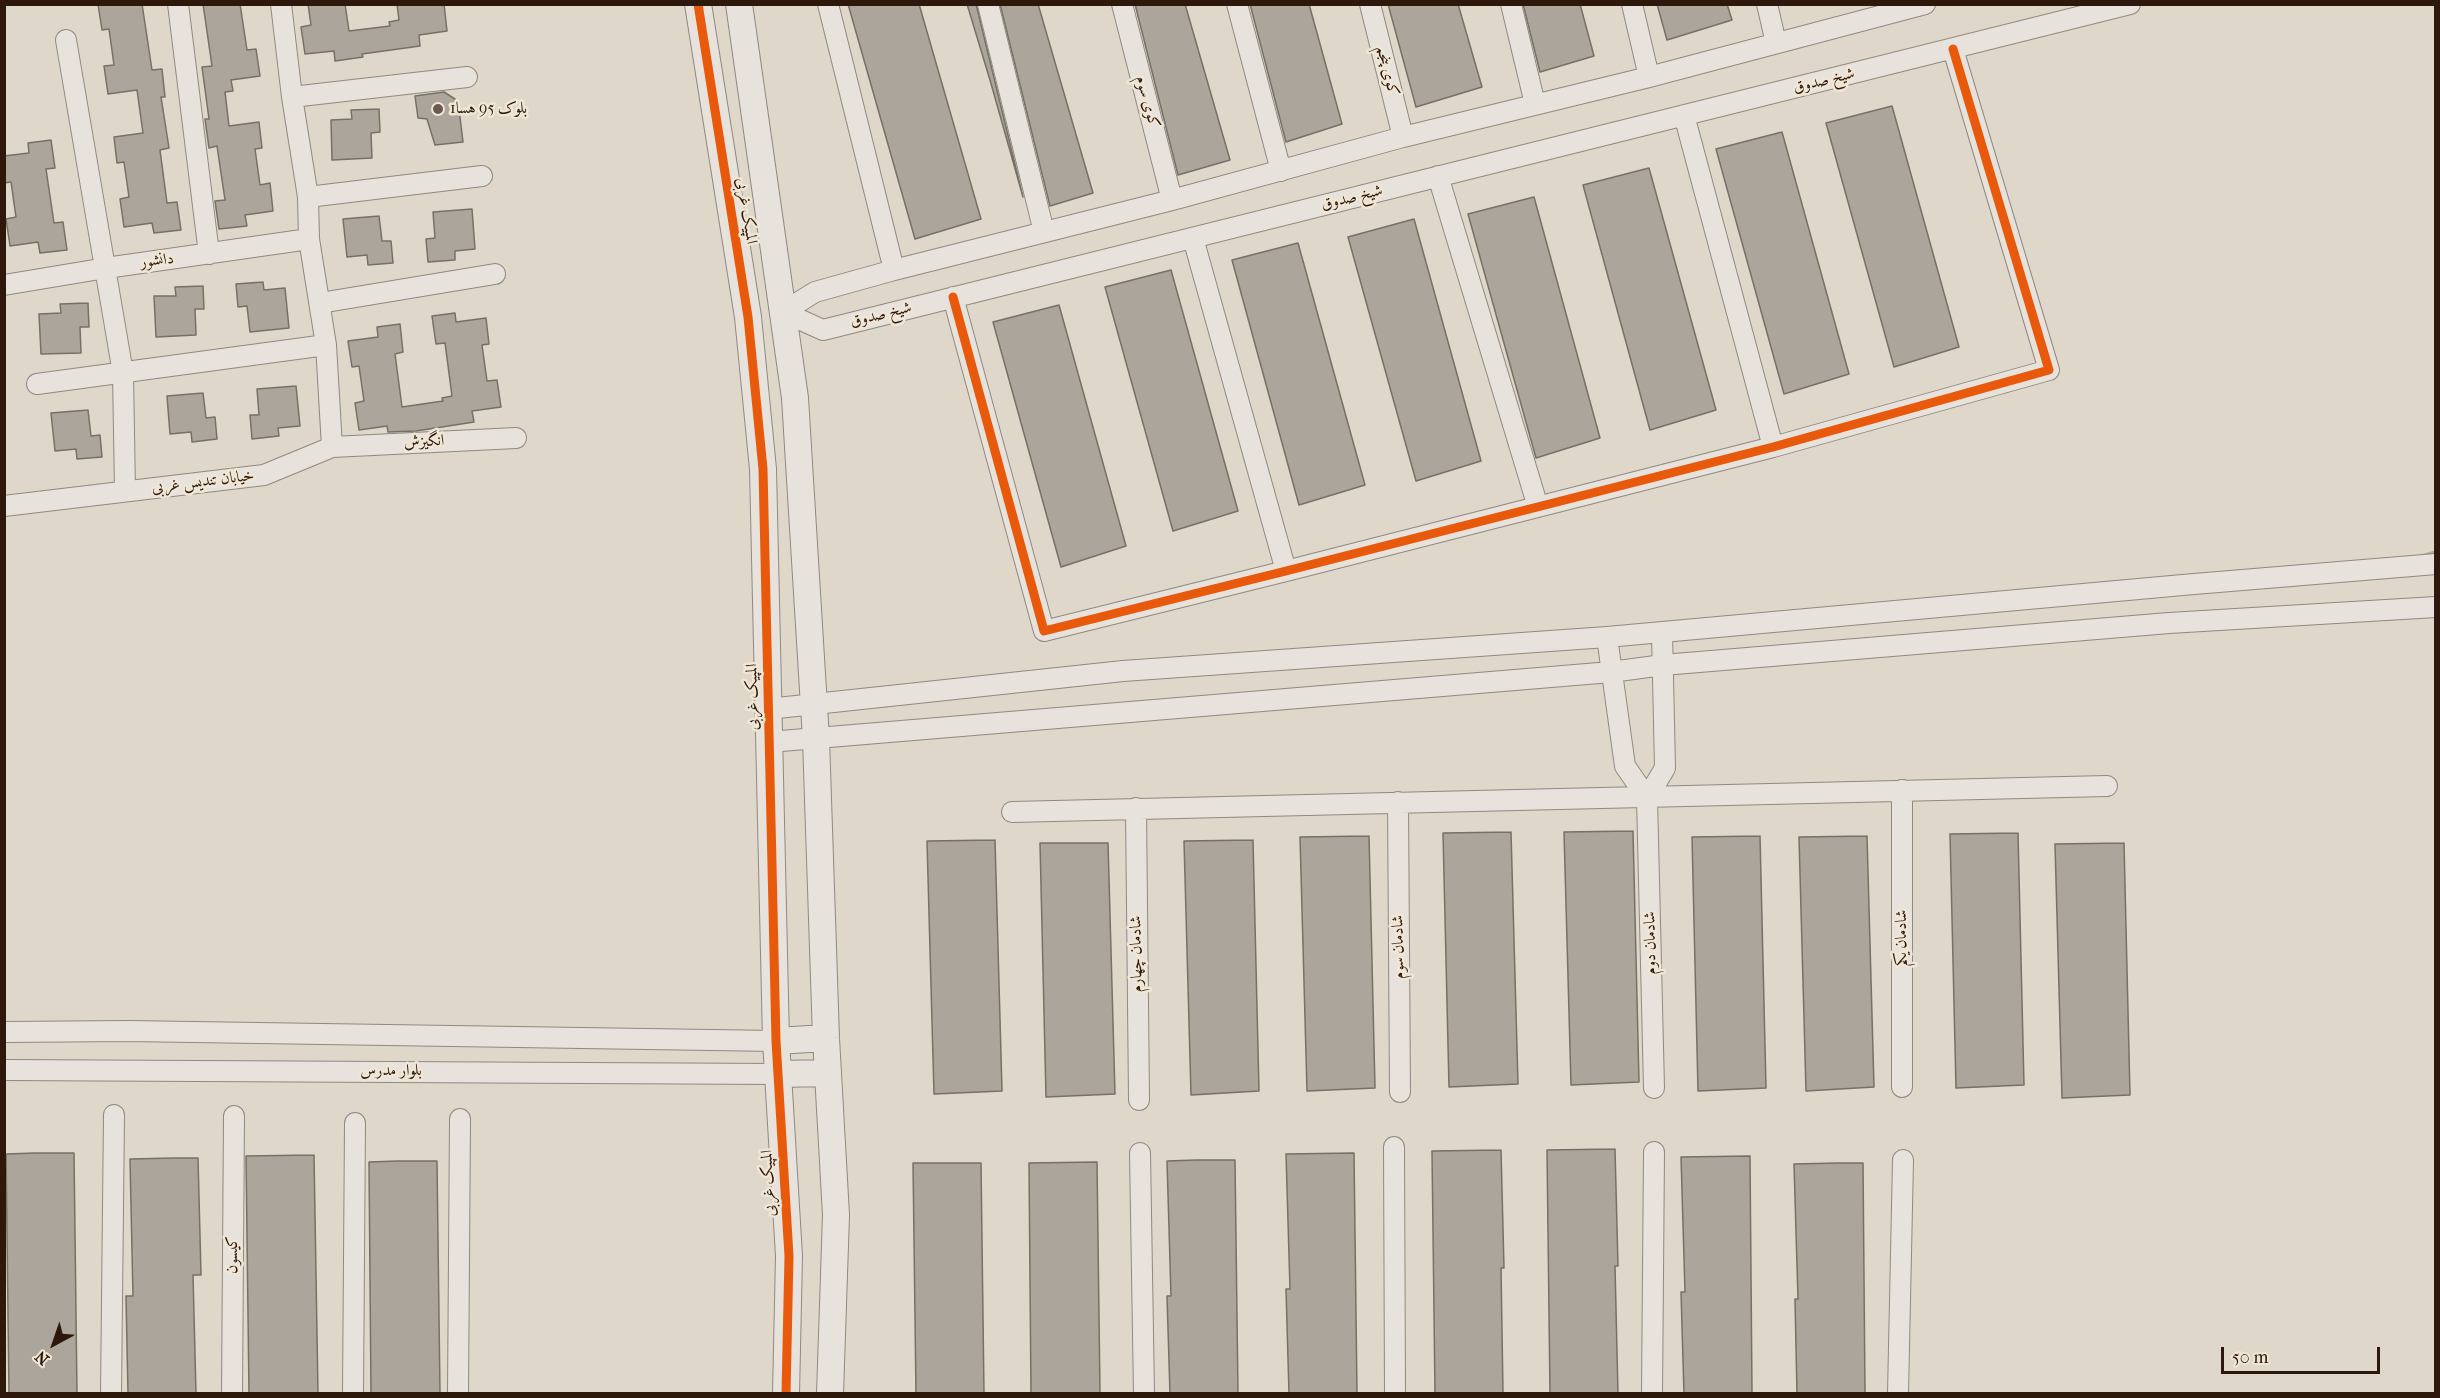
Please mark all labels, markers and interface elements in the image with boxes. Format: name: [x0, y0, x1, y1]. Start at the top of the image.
street label: کوی پنجم: [1372, 44, 1402, 98]
street label: شیخ صدوق: [1791, 64, 1857, 98]
street label: کوی سوم: [1131, 74, 1163, 130]
place label: بلوک 95 هسا1: [450, 99, 527, 119]
marker: بلوک 95 هسا1: [431, 102, 445, 116]
street label: المپیک غربی: [731, 176, 761, 246]
street label: شیخ صدوق: [1319, 181, 1385, 215]
street label: دانشور: [139, 249, 175, 273]
street label: شیخ صدوق: [848, 298, 914, 332]
street label: انگیزش: [403, 431, 445, 453]
street label: خیابان تندیس غربی: [151, 466, 255, 498]
street label: المپیک غربی: [743, 663, 763, 731]
street label: شادمان یکم: [1892, 910, 1912, 966]
street label: شادمان دوم: [1641, 911, 1661, 975]
street label: شادمان سوم: [1389, 915, 1409, 979]
street label: شادمان چهارم: [1127, 916, 1147, 992]
street label: بلوار مدرس: [360, 1061, 422, 1081]
street label: المپیک غربی: [758, 1149, 780, 1217]
street label: کیسون: [223, 1236, 243, 1274]
north arrow: [24, 1314, 84, 1374]
scale bar: [2224, 1335, 2383, 1373]
text: N: [31, 1347, 53, 1369]
text: 50 m: [2232, 1347, 2268, 1368]

